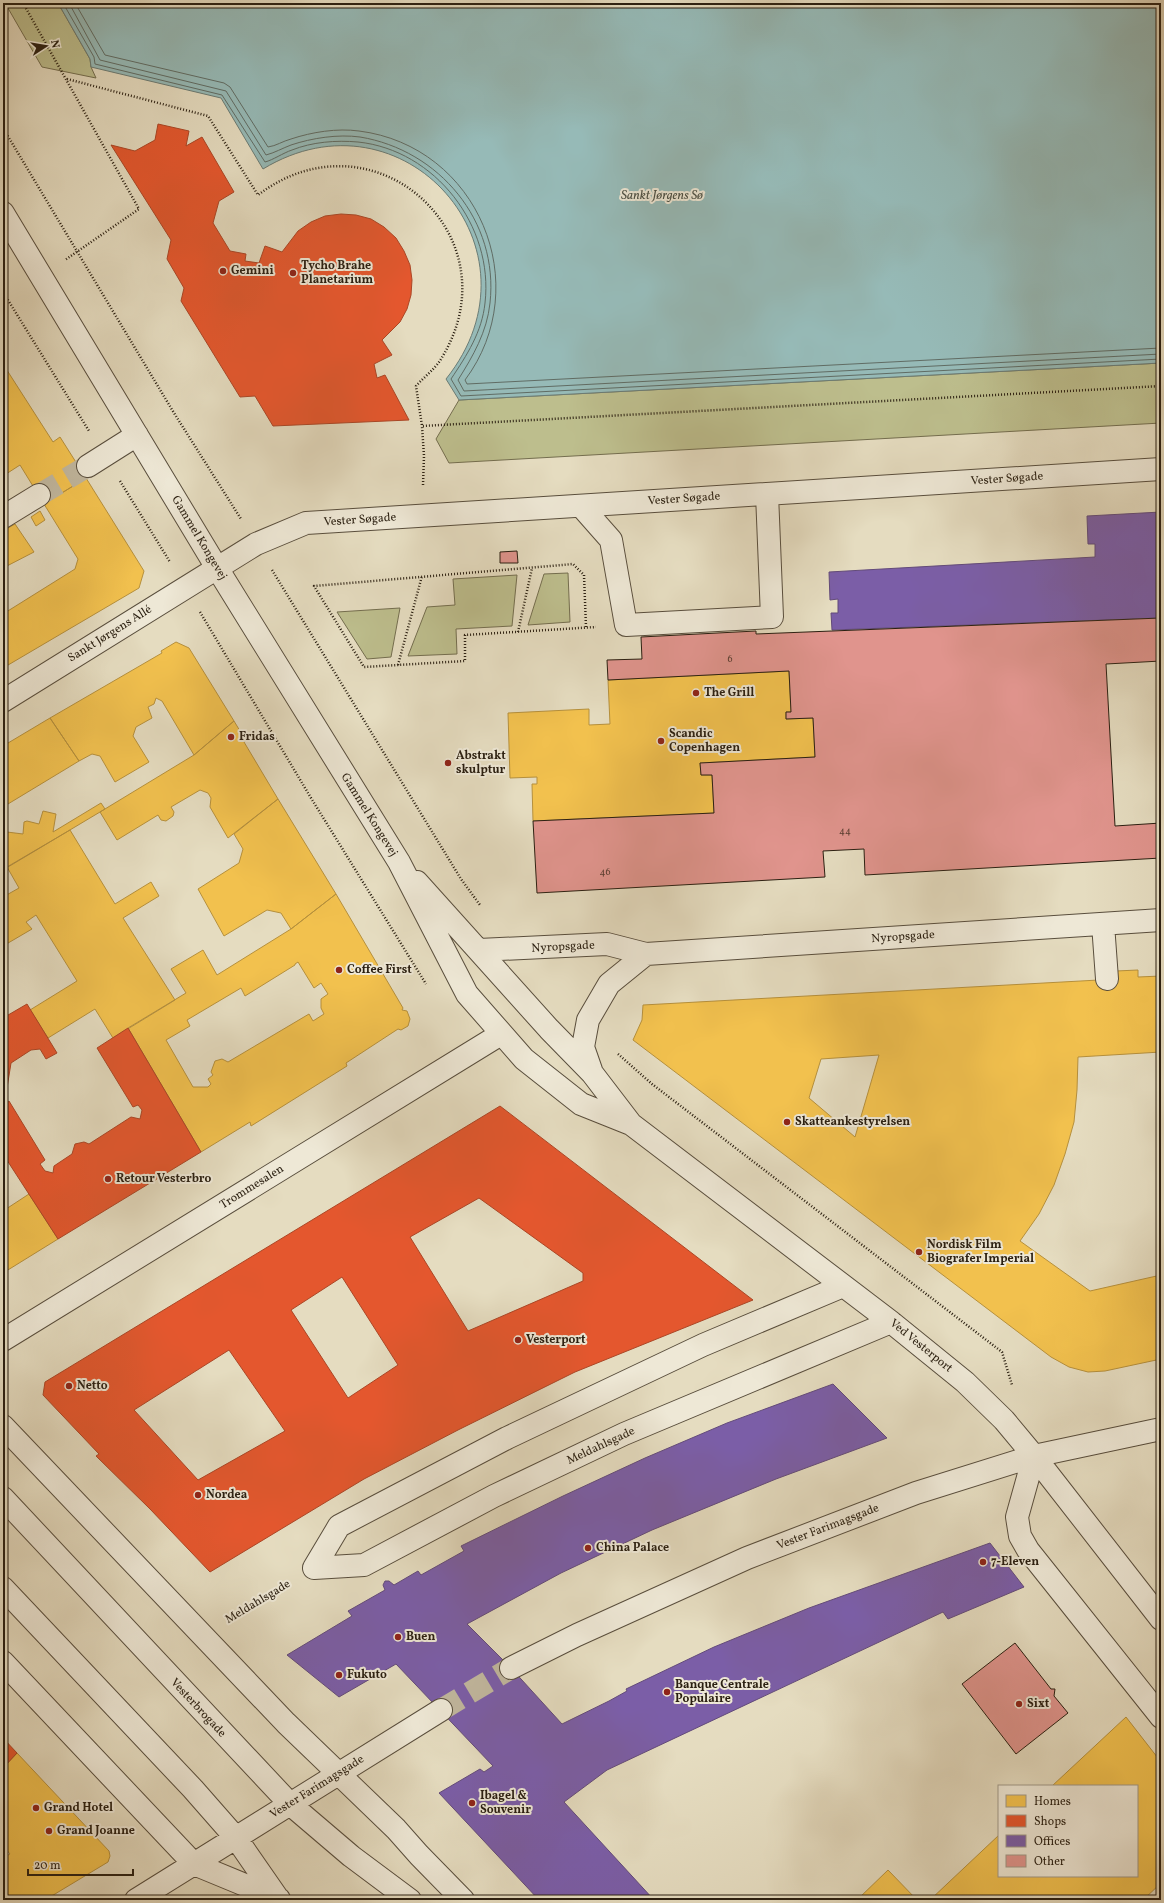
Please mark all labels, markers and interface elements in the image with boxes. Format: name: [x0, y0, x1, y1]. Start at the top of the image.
north arrow: [26, 26, 66, 66]
text: N: [46, 39, 62, 50]
water label: Sankt Jørgens Sø: [621, 187, 704, 205]
place label: Tycho Brahe Planetarium: [301, 258, 373, 288]
place label: Gemini: [231, 263, 274, 279]
marker: Gemini: [218, 266, 228, 276]
marker: Tycho Brahe Planetarium: [288, 268, 298, 278]
street label: Vester Søgade: [970, 468, 1044, 490]
street label: Vester Søgade: [647, 488, 721, 510]
street label: Gammel Kongevej: [167, 493, 231, 583]
street label: Vester Søgade: [323, 509, 397, 531]
street label: Sankt Jørgens Allé: [65, 602, 155, 666]
house number: 6: [727, 652, 733, 666]
place label: The Grill: [704, 685, 754, 701]
marker: The Grill: [691, 688, 701, 698]
place label: Scandic Copenhagen: [669, 726, 740, 756]
place label: Fridas: [239, 729, 275, 745]
marker: Fridas: [226, 732, 236, 742]
marker: Scandic Copenhagen: [656, 736, 666, 746]
place label: Abstrakt skulptur: [456, 748, 506, 778]
marker: Abstrakt skulptur: [443, 758, 453, 768]
street label: Gammel Kongevej: [337, 770, 401, 860]
house number: 44: [839, 824, 851, 838]
house number: 46: [600, 865, 610, 879]
street label: Nyropsgade: [871, 927, 935, 947]
street label: Nyropsgade: [531, 937, 595, 957]
place label: Coffee First: [347, 962, 412, 978]
marker: Coffee First: [334, 965, 344, 975]
place label: Skatteankestyrelsen: [795, 1114, 910, 1130]
marker: Skatteankestyrelsen: [782, 1117, 792, 1127]
street label: Trommesalen: [217, 1161, 287, 1213]
place label: Retour Vesterbro: [116, 1171, 212, 1187]
marker: Retour Vesterbro: [103, 1174, 113, 1184]
place label: Nordisk Film Biografer Imperial: [927, 1237, 1034, 1267]
marker: Nordisk Film Biografer Imperial: [914, 1247, 924, 1257]
street label: Ved Vesterport: [886, 1316, 956, 1376]
place label: Vesterport: [526, 1332, 586, 1348]
marker: Vesterport: [513, 1335, 523, 1345]
place label: Netto: [77, 1378, 108, 1394]
marker: Netto: [64, 1381, 74, 1391]
street label: Meldahlsgade: [564, 1423, 638, 1469]
place label: Nordea: [206, 1487, 248, 1503]
marker: Nordea: [193, 1490, 203, 1500]
street label: Vester Farimagsgade: [775, 1500, 882, 1554]
place label: China Palace: [596, 1540, 669, 1556]
marker: China Palace: [583, 1543, 593, 1553]
place label: 7-Eleven: [991, 1554, 1039, 1570]
marker: 7-Eleven: [978, 1557, 988, 1567]
street label: Meldahlsgade: [222, 1576, 294, 1628]
place label: Buen: [406, 1629, 435, 1645]
marker: Buen: [393, 1632, 403, 1642]
place label: Fukuto: [347, 1667, 387, 1683]
marker: Fukuto: [334, 1670, 344, 1680]
street label: Vesterbrogade: [166, 1675, 230, 1741]
place label: Banque Centrale Populaire: [675, 1677, 769, 1707]
marker: Banque Centrale Populaire: [662, 1687, 672, 1697]
place label: Sixt: [1027, 1696, 1050, 1712]
marker: Sixt: [1014, 1699, 1024, 1709]
street label: Vester Farimagsgade: [267, 1751, 367, 1822]
legend: [998, 1785, 1138, 1877]
place label: Ibagel & Souvenir: [480, 1788, 531, 1818]
text: Homes: [1034, 1794, 1071, 1810]
marker: Ibagel & Souvenir: [467, 1798, 477, 1808]
place label: Grand Hotel: [44, 1800, 113, 1816]
marker: Grand Hotel: [31, 1803, 41, 1813]
text: Shops: [1034, 1814, 1066, 1830]
place label: Grand Joanne: [57, 1823, 135, 1839]
marker: Grand Joanne: [44, 1826, 54, 1836]
text: Offices: [1034, 1834, 1070, 1850]
scale bar: [28, 1851, 133, 1877]
text: Other: [1034, 1854, 1065, 1870]
text: 20 m: [34, 1858, 61, 1874]

